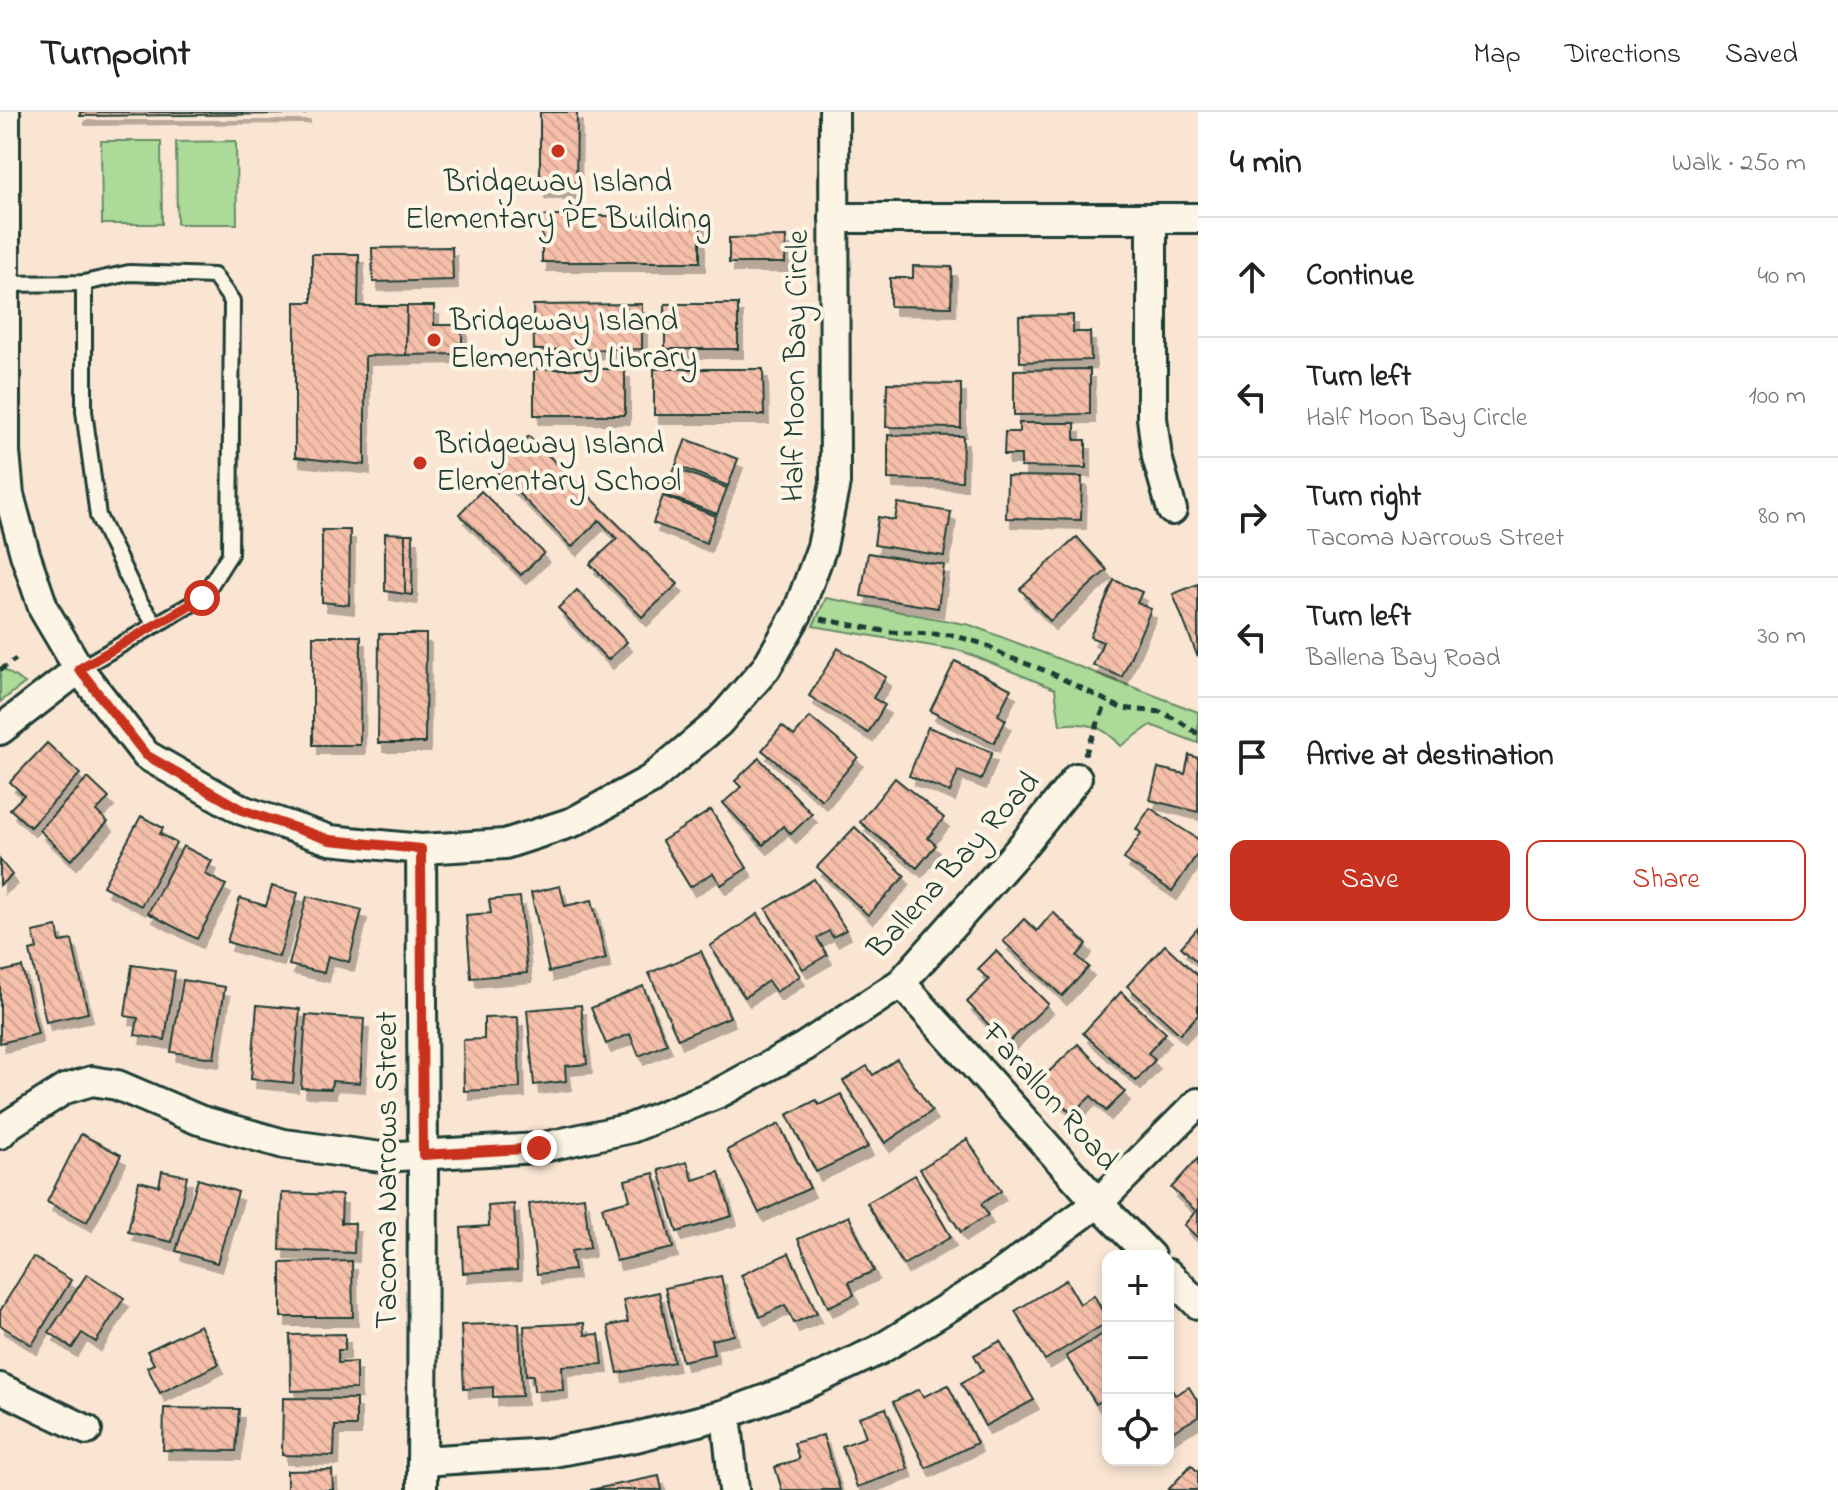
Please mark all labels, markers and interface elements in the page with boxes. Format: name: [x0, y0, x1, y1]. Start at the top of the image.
text: Turnpoint: [40, 27, 190, 83]
text: Map: [1473, 35, 1521, 76]
text: Directions: [1565, 35, 1681, 76]
text: Saved: [1725, 35, 1798, 76]
text: 4 min: [1230, 139, 1302, 189]
marker: Bridgeway Island Elementary PE Building: [549, 142, 567, 160]
text: Walk · 250 m: [1672, 145, 1806, 183]
place label: Bridgeway Island Elementary PE Building: [405, 160, 711, 244]
street label: Half Moon Bay Circle: [771, 229, 823, 503]
icon: ahead: [1230, 255, 1274, 299]
text: Continue: [1306, 255, 1414, 299]
text: 40 m: [1757, 258, 1806, 296]
place label: Bridgeway Island Elementary Library: [449, 299, 697, 383]
marker: Bridgeway Island Elementary Library: [425, 331, 443, 349]
text: Turn left: [1306, 356, 1411, 400]
icon: left: [1230, 375, 1274, 419]
text: 100 m: [1749, 378, 1806, 416]
text: Half Moon Bay Circle: [1306, 400, 1527, 438]
place label: Bridgeway Island Elementary School: [435, 422, 681, 506]
marker: Bridgeway Island Elementary School: [411, 454, 429, 472]
text: Turn right: [1306, 476, 1421, 520]
icon: right: [1230, 495, 1274, 539]
text: 80 m: [1758, 498, 1806, 536]
text: Tacoma Narrows Street: [1306, 520, 1564, 558]
route start: [184, 580, 220, 616]
text: Turn left: [1306, 596, 1411, 640]
icon: left: [1230, 615, 1274, 659]
text: 30 m: [1757, 618, 1806, 656]
text: Ballena Bay Road: [1306, 640, 1500, 678]
icon: arrive: [1230, 735, 1274, 779]
text: Arrive at destination: [1306, 735, 1554, 779]
street label: Ballena Bay Road: [857, 761, 1052, 971]
button: Save: [1230, 840, 1510, 921]
button: Share: [1526, 840, 1806, 921]
street label: Tacoma Narrows Street: [365, 1011, 412, 1329]
street label: Farallon Road: [969, 1012, 1129, 1183]
route end: [521, 1130, 557, 1166]
map controls: [1102, 1250, 1174, 1466]
button: +: [1102, 1250, 1174, 1322]
button: −: [1102, 1322, 1174, 1394]
button: locate: [1102, 1394, 1174, 1466]

